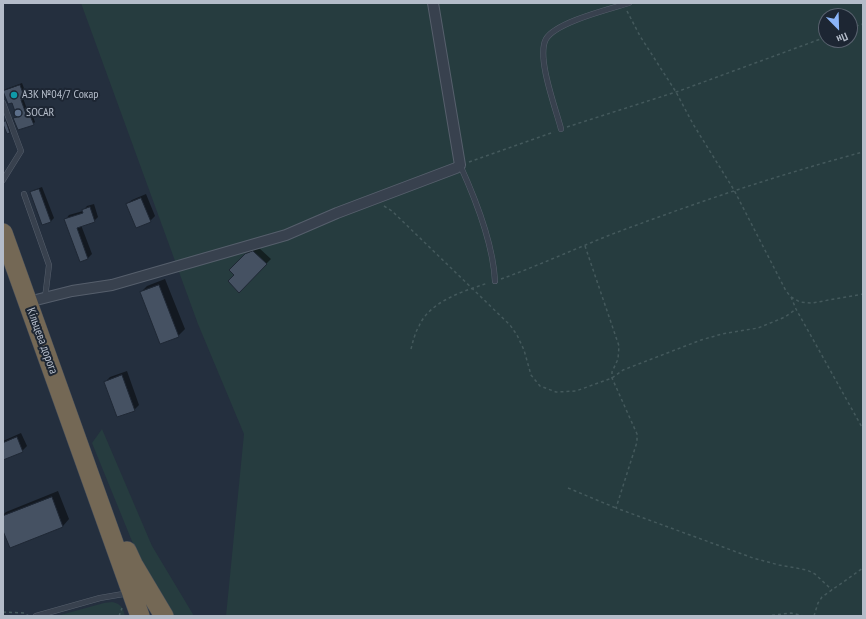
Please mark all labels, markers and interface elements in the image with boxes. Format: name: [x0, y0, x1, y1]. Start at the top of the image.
north arrow: [818, 8, 858, 48]
text: Пн: [835, 30, 850, 47]
place label: АЗК №04/7 Сокар: [22, 88, 99, 102]
marker: АЗК №04/7 Сокар: [9, 90, 19, 100]
place label: SOCAR: [26, 106, 54, 120]
marker: SOCAR: [13, 108, 23, 118]
street label: Кільцева дорога: [23, 306, 61, 376]

